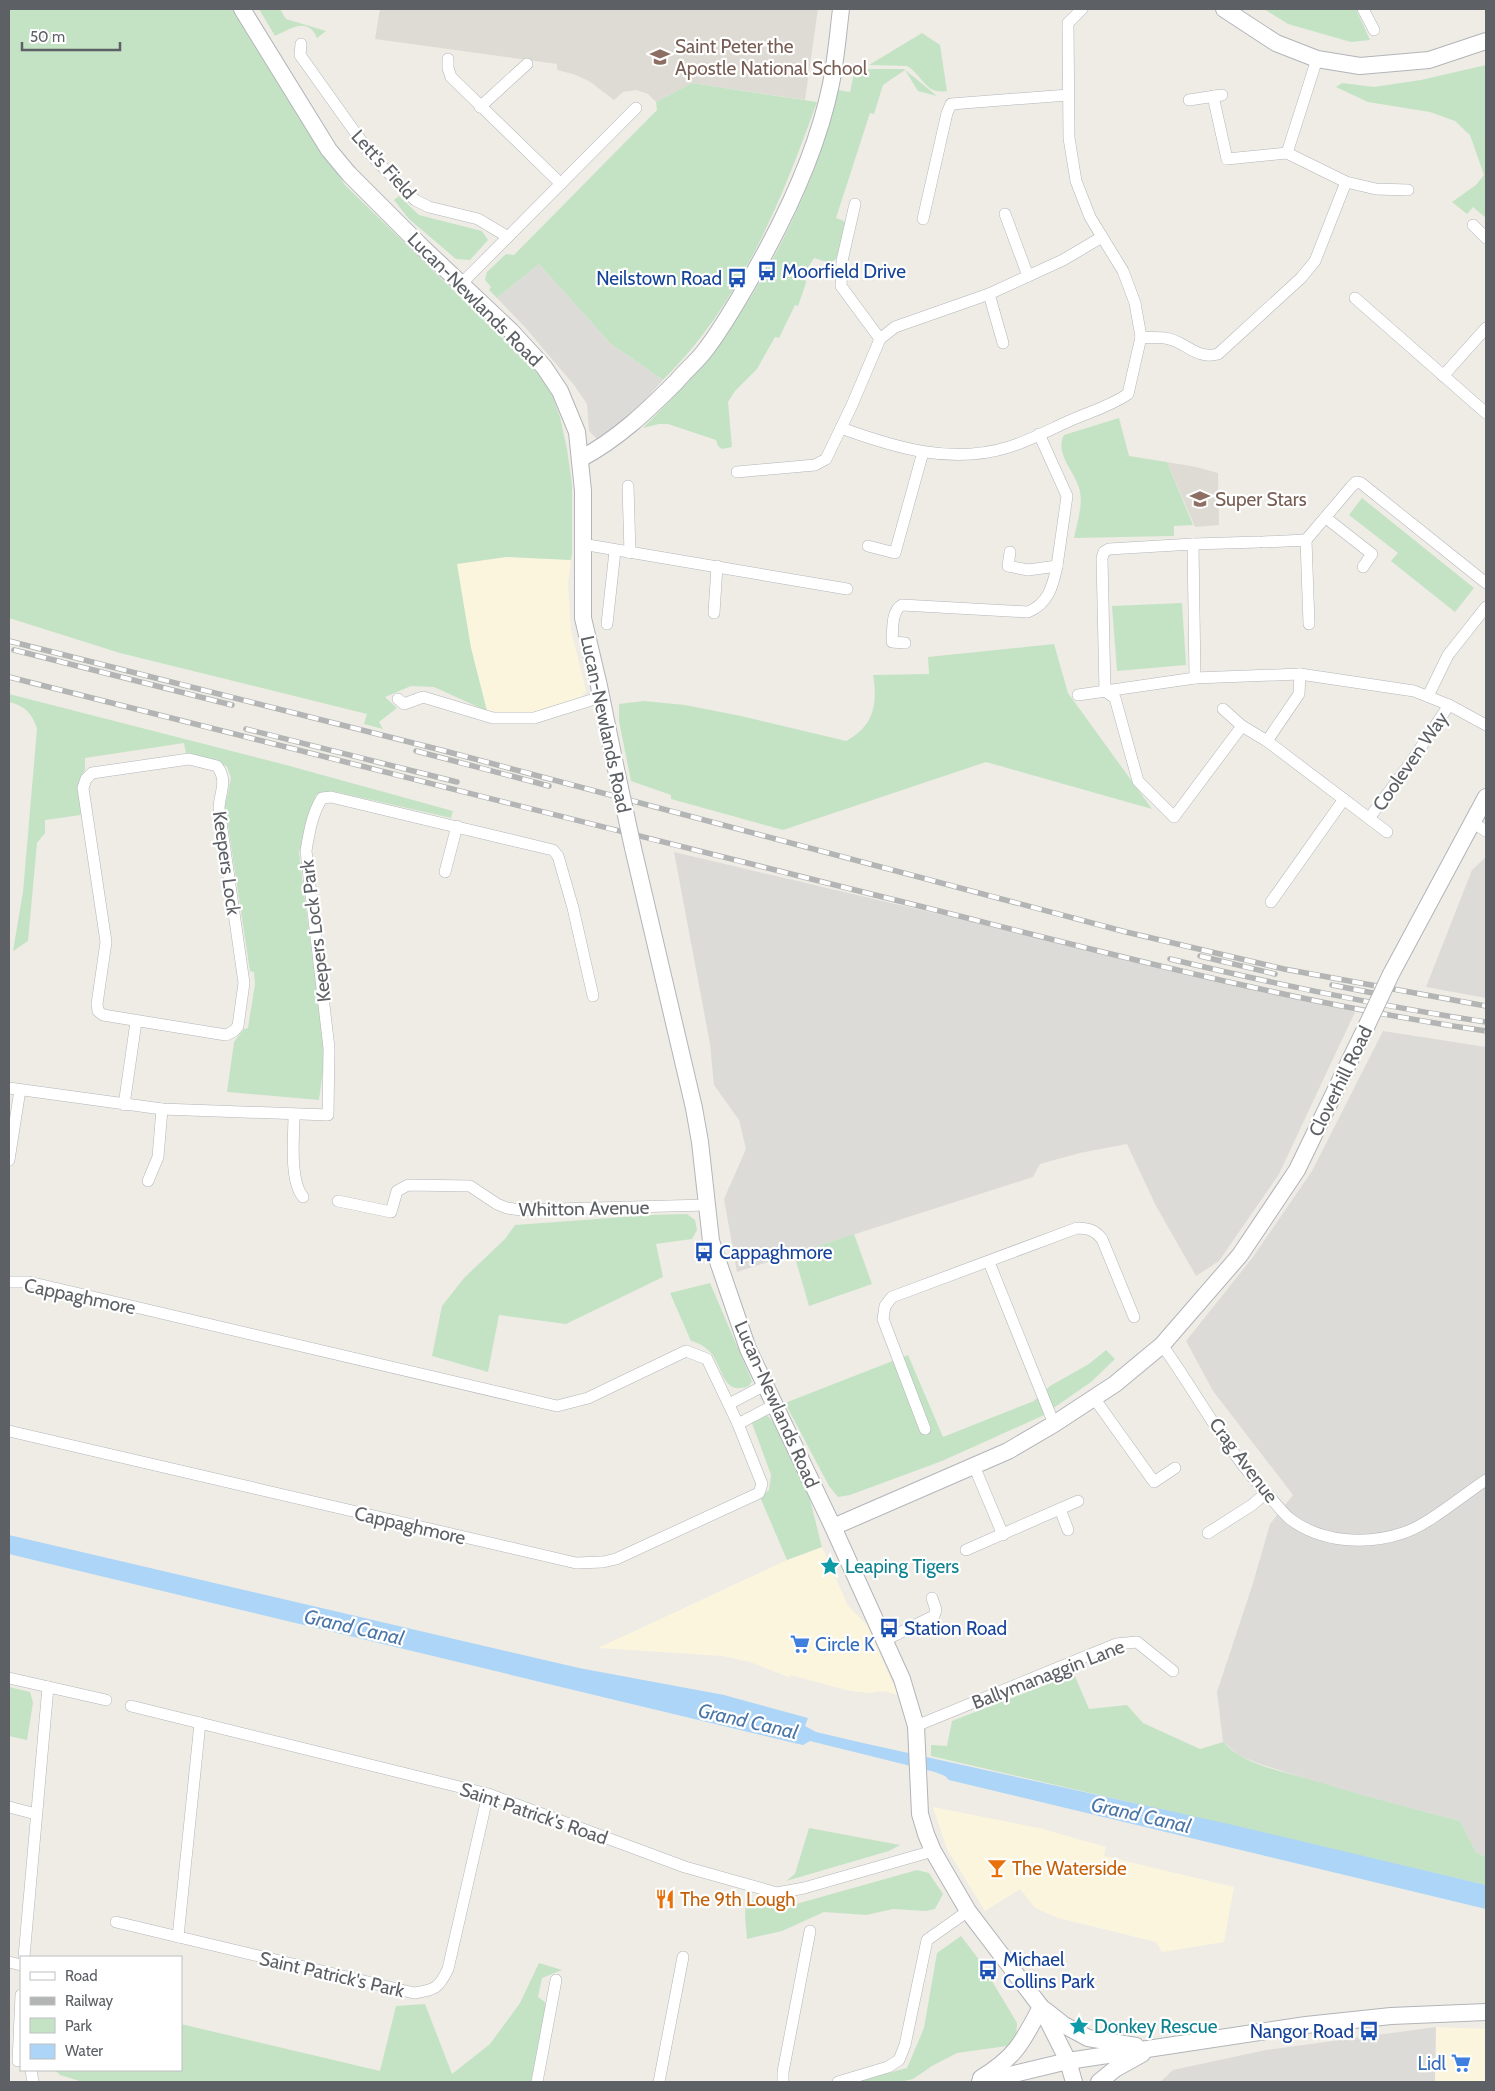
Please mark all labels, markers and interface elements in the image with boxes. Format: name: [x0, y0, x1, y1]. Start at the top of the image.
scale bar: [22, 20, 120, 52]
text: 50 m: [30, 28, 65, 46]
place label: Saint Peter the Apostle National School: [675, 35, 868, 80]
school or university icon: Saint Peter the Apostle National School: [649, 46, 671, 68]
street label: Lett's Field: [346, 125, 421, 204]
street label: Lucan-Newlands Road: [403, 227, 547, 371]
bus stop icon: Moorfield Drive: [756, 260, 778, 282]
place label: Moorfield Drive: [782, 260, 906, 283]
place label: Neilstown Road: [596, 267, 722, 290]
bus stop icon: Neilstown Road: [726, 267, 748, 289]
school or university icon: Super Stars: [1189, 488, 1211, 510]
place label: Super Stars: [1215, 488, 1307, 511]
street label: Lucan-Newlands Road: [575, 633, 636, 815]
street label: Cooleven Way: [1368, 707, 1453, 815]
street label: Keepers Lock: [208, 810, 245, 917]
street label: Keepers Lock Park: [295, 858, 336, 1004]
street label: Cloverhill Road: [1304, 1022, 1377, 1140]
street label: Whitton Avenue: [518, 1196, 650, 1221]
bus stop icon: Cappaghmore: [693, 1241, 715, 1263]
place label: Cappaghmore: [719, 1241, 833, 1264]
street label: Cappaghmore: [22, 1273, 138, 1320]
street label: Lucan-Newlands Road: [729, 1317, 824, 1491]
street label: Crag Avenue: [1204, 1413, 1283, 1508]
street label: Cappaghmore: [352, 1502, 468, 1550]
place icon: Leaping Tigers: [819, 1555, 841, 1577]
place label: Leaping Tigers: [845, 1555, 959, 1578]
water label: Grand Canal: [302, 1604, 407, 1650]
bus stop icon: Station Road: [878, 1617, 900, 1639]
place label: Station Road: [904, 1617, 1007, 1640]
supermarket icon: Circle K: [789, 1633, 811, 1655]
place label: Circle K: [815, 1633, 875, 1656]
street label: Ballymanaggin Lane: [969, 1635, 1128, 1714]
water label: Grand Canal: [696, 1698, 801, 1744]
street label: Saint Patrick's Road: [457, 1777, 611, 1850]
water label: Grand Canal: [1089, 1792, 1194, 1838]
bar icon: The Waterside: [986, 1857, 1008, 1879]
place label: The Waterside: [1012, 1857, 1127, 1880]
restaurant icon: The 9th Lough: [654, 1888, 676, 1910]
place label: The 9th Lough: [680, 1888, 796, 1911]
street label: Saint Patrick's Park: [257, 1947, 407, 2002]
place label: Michael Collins Park: [1003, 1948, 1095, 1993]
legend: [20, 1956, 182, 2071]
bus stop icon: Michael Collins Park: [977, 1959, 999, 1981]
text: Road: [65, 1967, 98, 1985]
text: Railway: [65, 1992, 114, 2010]
place icon: Donkey Rescue: [1068, 2015, 1090, 2037]
place label: Donkey Rescue: [1094, 2015, 1218, 2038]
text: Park: [65, 2017, 92, 2035]
place label: Nangor Road: [1250, 2020, 1354, 2043]
bus stop icon: Nangor Road: [1358, 2020, 1380, 2042]
text: Water: [65, 2042, 103, 2060]
place label: Lidl: [1417, 2052, 1447, 2075]
supermarket icon: Lidl: [1450, 2052, 1472, 2074]

